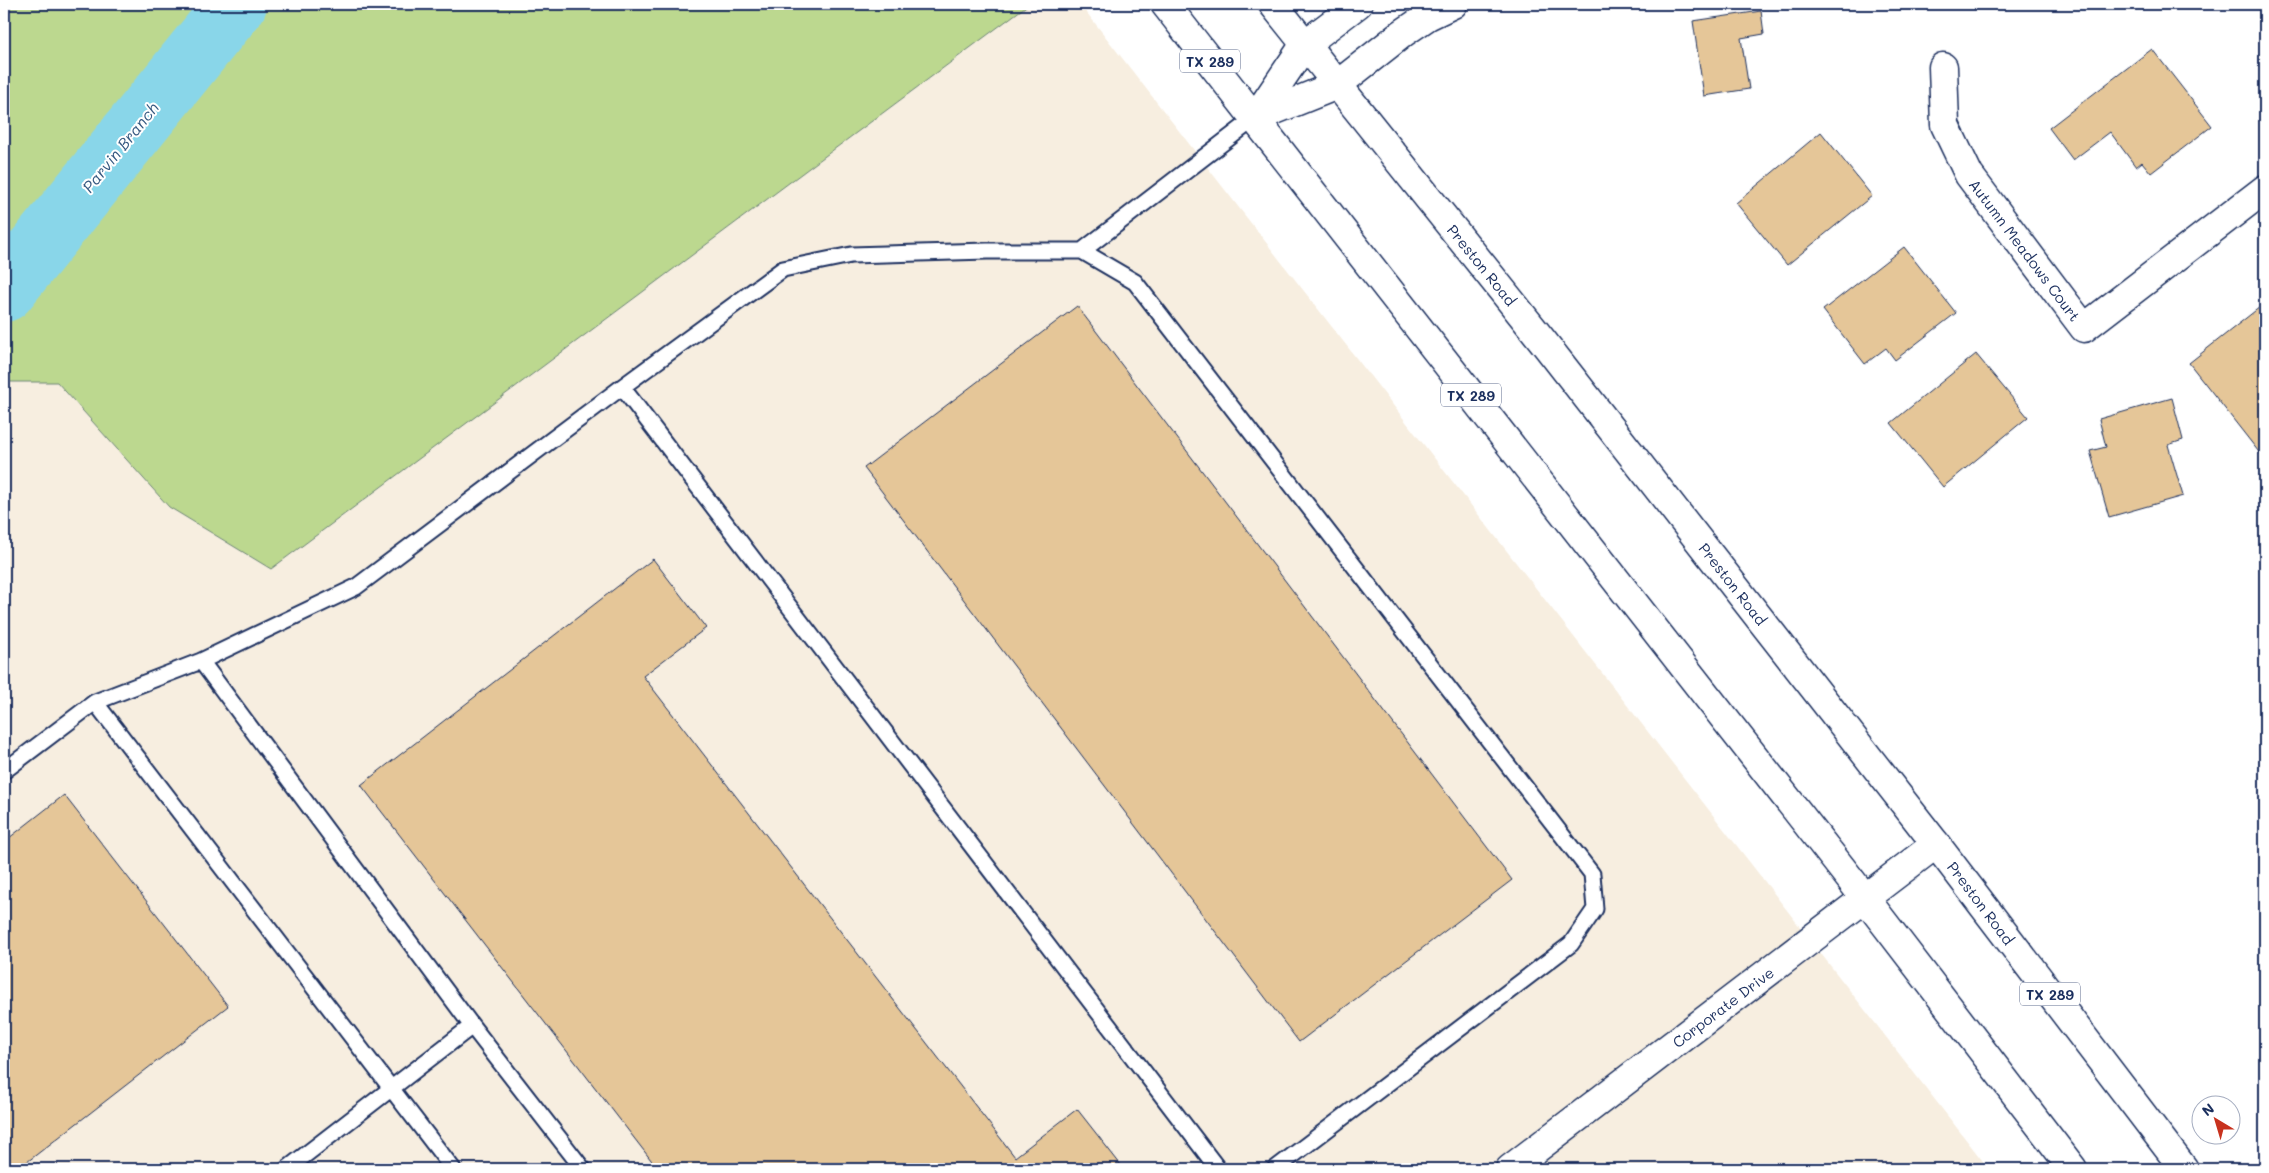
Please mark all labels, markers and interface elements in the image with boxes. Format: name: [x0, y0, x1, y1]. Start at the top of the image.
road number: TX 289: [1180, 49, 1240, 72]
water label: Parvin Branch: [77, 98, 163, 196]
street label: Autumn Meadows Court: [1965, 175, 2085, 325]
street label: Preston Road: [1443, 220, 1521, 310]
road number: TX 289: [1441, 384, 1501, 406]
street label: Preston Road: [1695, 539, 1771, 629]
street label: Preston Road: [1943, 857, 2019, 949]
street label: Corporate Drive: [1668, 962, 1778, 1052]
road number: TX 289: [2020, 982, 2080, 1006]
north arrow: [2192, 1096, 2242, 1146]
text: N: [2198, 1099, 2218, 1120]

